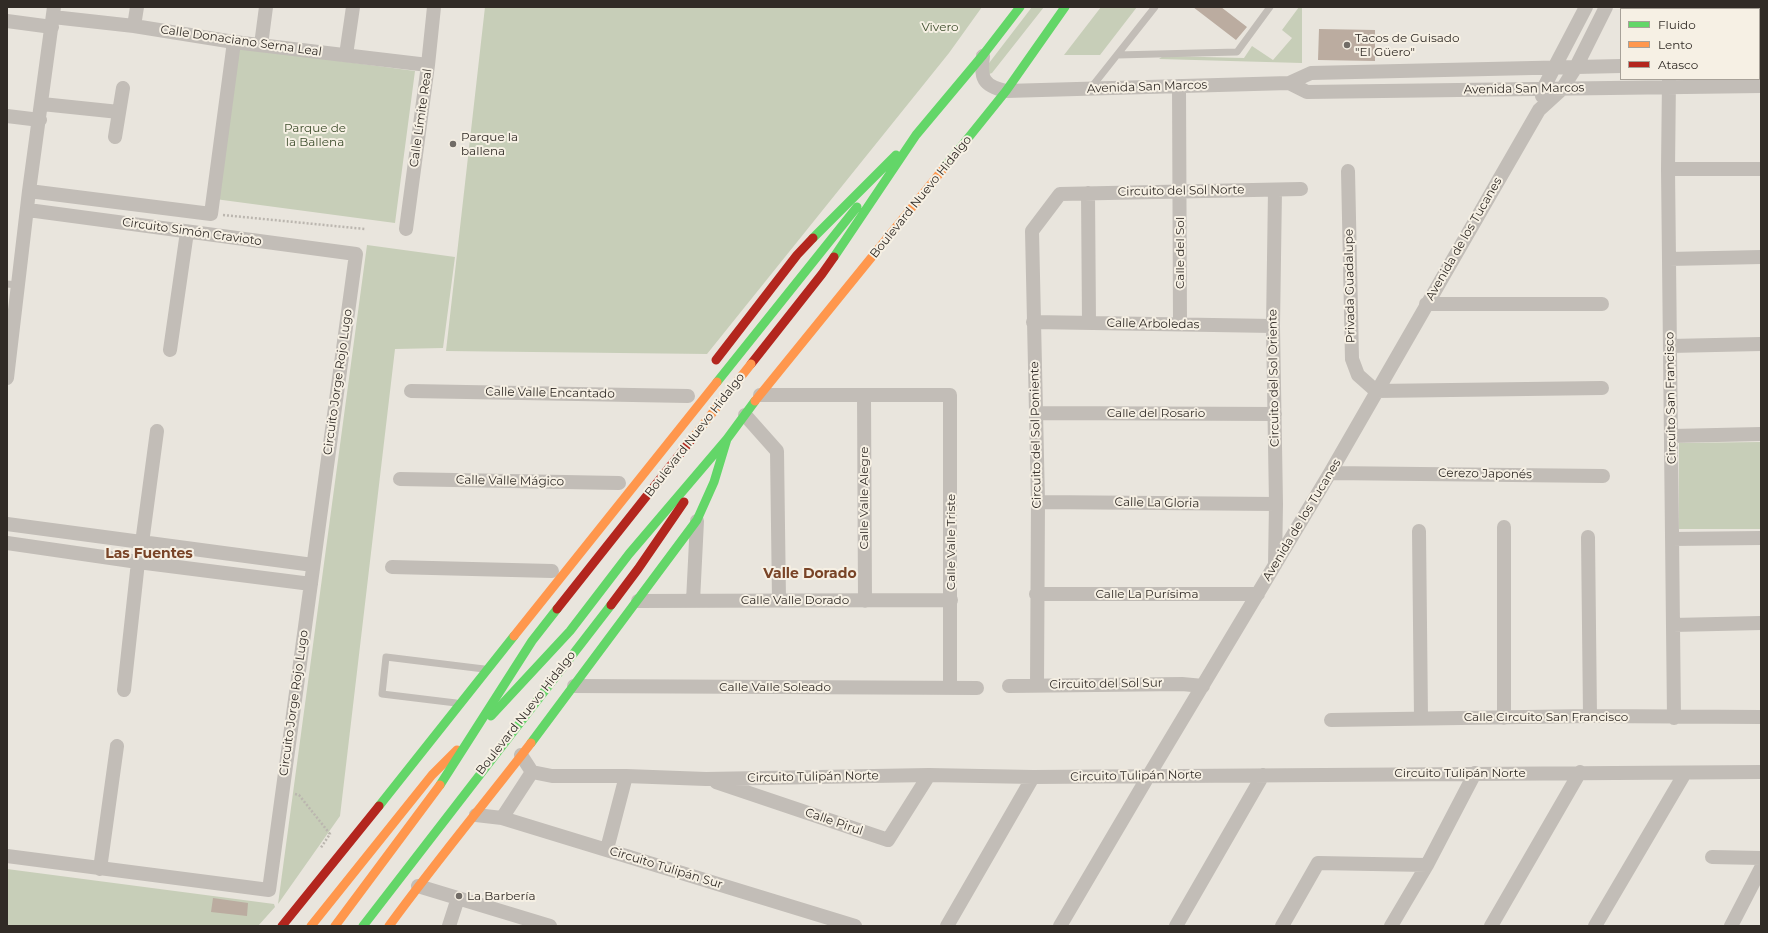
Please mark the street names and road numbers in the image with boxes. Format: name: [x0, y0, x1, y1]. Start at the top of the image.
street label: Calle Donaciano Serna Leal: [159, 23, 323, 59]
street label: Calle Límite Real: [407, 68, 435, 168]
street label: Avenida San Marcos: [1087, 78, 1207, 96]
street label: Avenida San Marcos: [1464, 81, 1584, 97]
street label: Boulevard Nuevo Hidalgo: [867, 133, 975, 261]
street label: Avenida de los Tucanes: [1423, 175, 1505, 303]
street label: Circuito del Sol Norte: [1117, 183, 1245, 199]
street label: Circuito Simón Cravioto: [121, 215, 263, 249]
street label: Calle del Sol: [1173, 217, 1187, 289]
street label: Privada Guadalupe: [1342, 229, 1358, 343]
street label: Circuito Jorge Rojo Lugo: [321, 308, 355, 456]
street label: Circuito del Sol Oriente: [1266, 309, 1282, 447]
street label: Calle Arboledas: [1106, 316, 1200, 332]
street label: Circuito San Francisco: [1663, 332, 1679, 464]
street label: Circuito del Sol Poniente: [1028, 361, 1044, 509]
street label: Boulevard Nuevo Hidalgo: [642, 370, 748, 500]
street label: Calle Valle Encantado: [485, 385, 615, 401]
street label: Calle del Rosario: [1107, 406, 1205, 420]
street label: Calle Valle Alegre: [857, 446, 871, 550]
street label: Avenida de los Tucanes: [1260, 456, 1344, 584]
street label: Cerezo Japonés: [1438, 466, 1532, 482]
street label: Calle Valle Mágico: [456, 473, 564, 489]
street label: Calle Valle Triste: [944, 494, 958, 590]
street label: Calle La Gloria: [1115, 495, 1199, 511]
street label: Calle La Purísima: [1095, 587, 1199, 601]
street label: Calle Valle Dorado: [741, 593, 849, 607]
street label: Circuito Jorge Rojo Lugo: [277, 629, 311, 777]
street label: Boulevard Nuevo Hidalgo: [473, 648, 579, 778]
street label: Circuito del Sol Sur: [1049, 676, 1163, 692]
street label: Calle Valle Soleado: [719, 680, 831, 694]
street label: Calle Circuito San Francisco: [1464, 710, 1628, 724]
street label: Circuito Tulipán Norte: [1394, 766, 1526, 780]
street label: Circuito Tulipán Norte: [1070, 768, 1202, 784]
street label: Circuito Tulipán Norte: [747, 769, 879, 785]
street label: Calle Pirul: [803, 805, 865, 839]
street label: Circuito Tulipán Sur: [608, 844, 724, 892]

